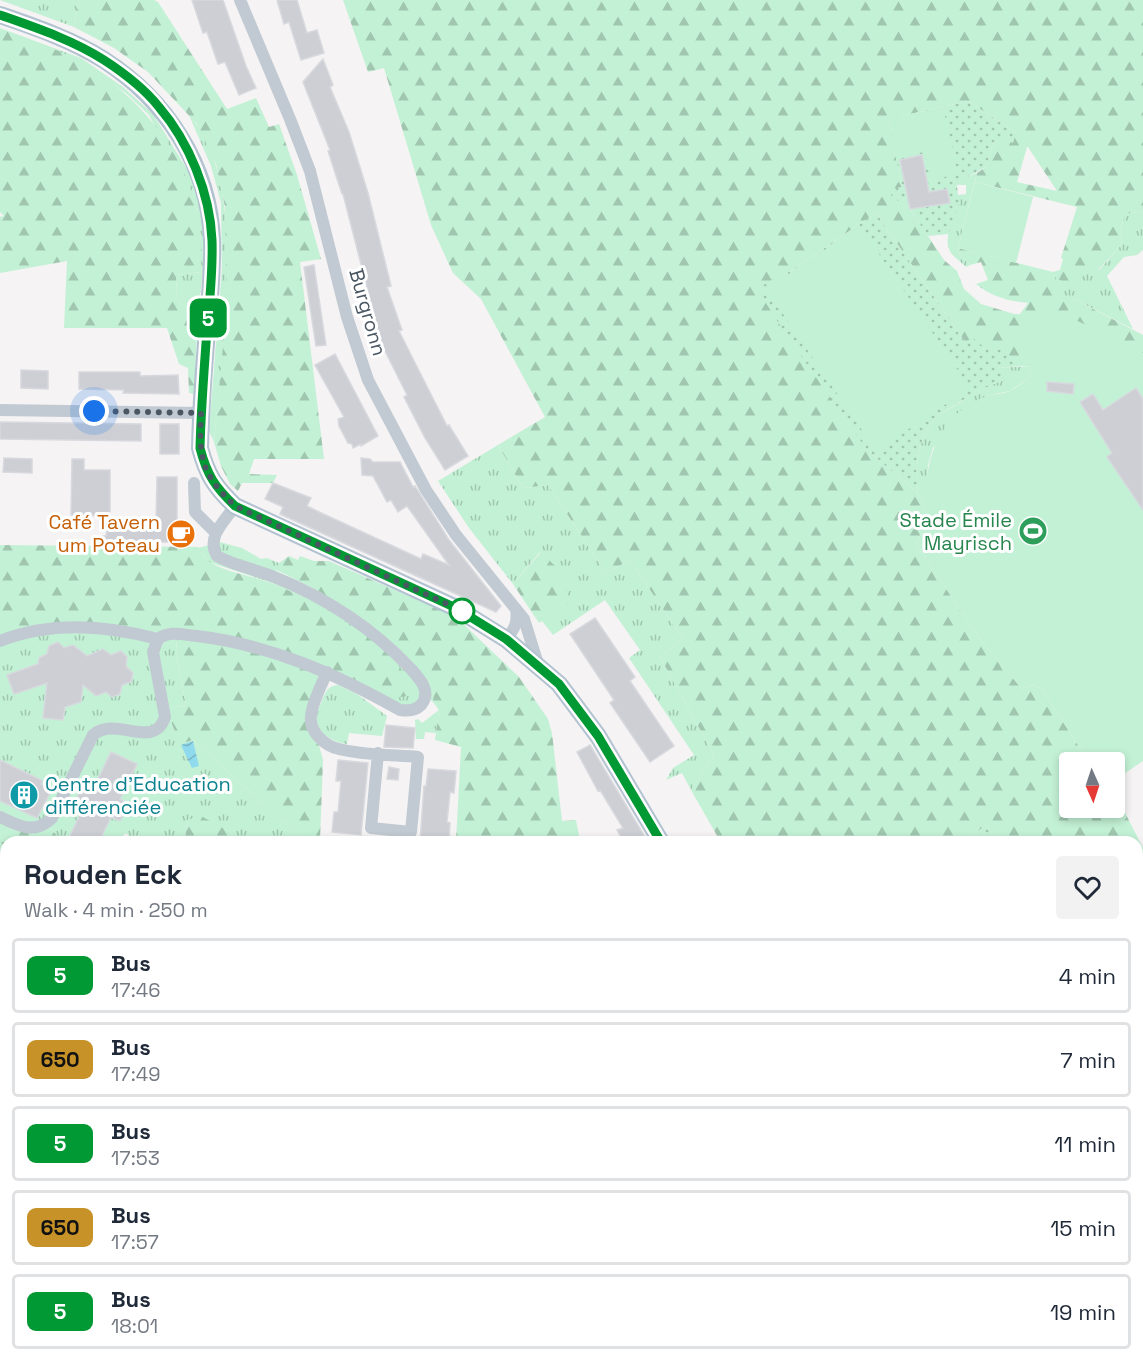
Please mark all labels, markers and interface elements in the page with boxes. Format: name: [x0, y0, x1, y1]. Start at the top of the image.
street label: Burgronn: [343, 265, 393, 359]
line badge: 5: [188, 298, 228, 338]
text: 5: [202, 305, 214, 332]
your location: [79, 396, 109, 426]
place label: Stade Émile Mayrisch: [899, 507, 1012, 556]
place label: Café Tavern um Poteau: [48, 509, 160, 558]
sports icon: Stade Émile Mayrisch: [1017, 515, 1049, 547]
cafe icon: Café Tavern um Poteau: [165, 518, 197, 550]
unlabelled marker: [449, 598, 475, 624]
north arrow: [1059, 752, 1125, 818]
map controls: [1059, 752, 1125, 818]
place label: Centre d'Education différenciée: [45, 771, 231, 820]
building icon: Centre d'Education différenciée: [8, 779, 40, 811]
text: Rouden Eck: [24, 856, 182, 892]
button: heart: [1056, 856, 1119, 919]
text: Walk · 4 min · 250 m: [24, 897, 208, 923]
text: Bus: [111, 949, 151, 977]
text: 5: [54, 962, 66, 989]
text: 4 min: [1059, 962, 1116, 990]
text: 17:46: [111, 977, 160, 1003]
text: Bus: [111, 1033, 151, 1061]
text: 650: [40, 1046, 80, 1073]
text: 7 min: [1060, 1046, 1116, 1074]
text: 17:49: [111, 1061, 160, 1087]
text: Bus: [111, 1117, 151, 1145]
text: 5: [54, 1130, 66, 1157]
text: 11 min: [1054, 1130, 1116, 1158]
text: 17:53: [111, 1145, 160, 1171]
text: Bus: [111, 1201, 151, 1229]
text: 650: [40, 1214, 80, 1241]
text: 15 min: [1050, 1214, 1116, 1242]
text: 17:57: [111, 1229, 159, 1255]
text: Bus: [111, 1285, 151, 1313]
text: 5: [54, 1298, 66, 1325]
text: 19 min: [1050, 1298, 1116, 1326]
text: 18:01: [111, 1313, 158, 1339]

